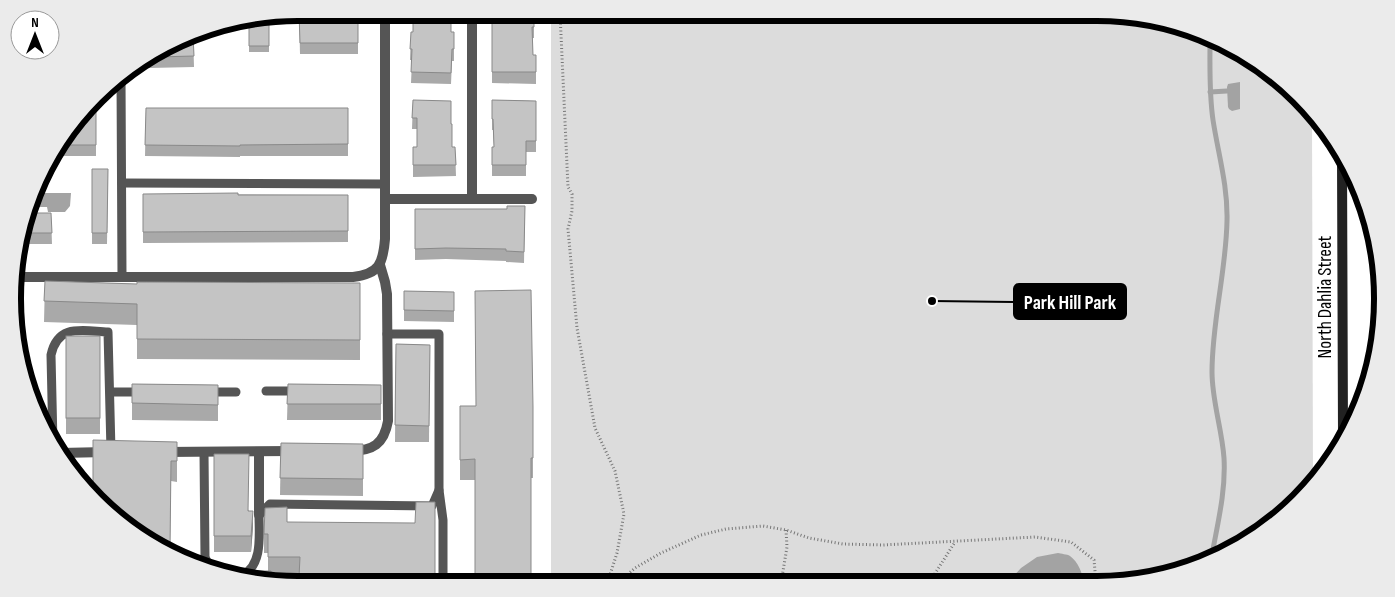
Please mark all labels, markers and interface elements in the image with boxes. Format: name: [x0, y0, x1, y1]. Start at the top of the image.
north arrow: [10, 10, 60, 60]
text: N: [31, 14, 39, 31]
street label: North Dahlia Street: [1314, 235, 1337, 358]
callout: Park Hill Park: [1014, 284, 1126, 319]
text: Park Hill Park: [1024, 291, 1117, 315]

